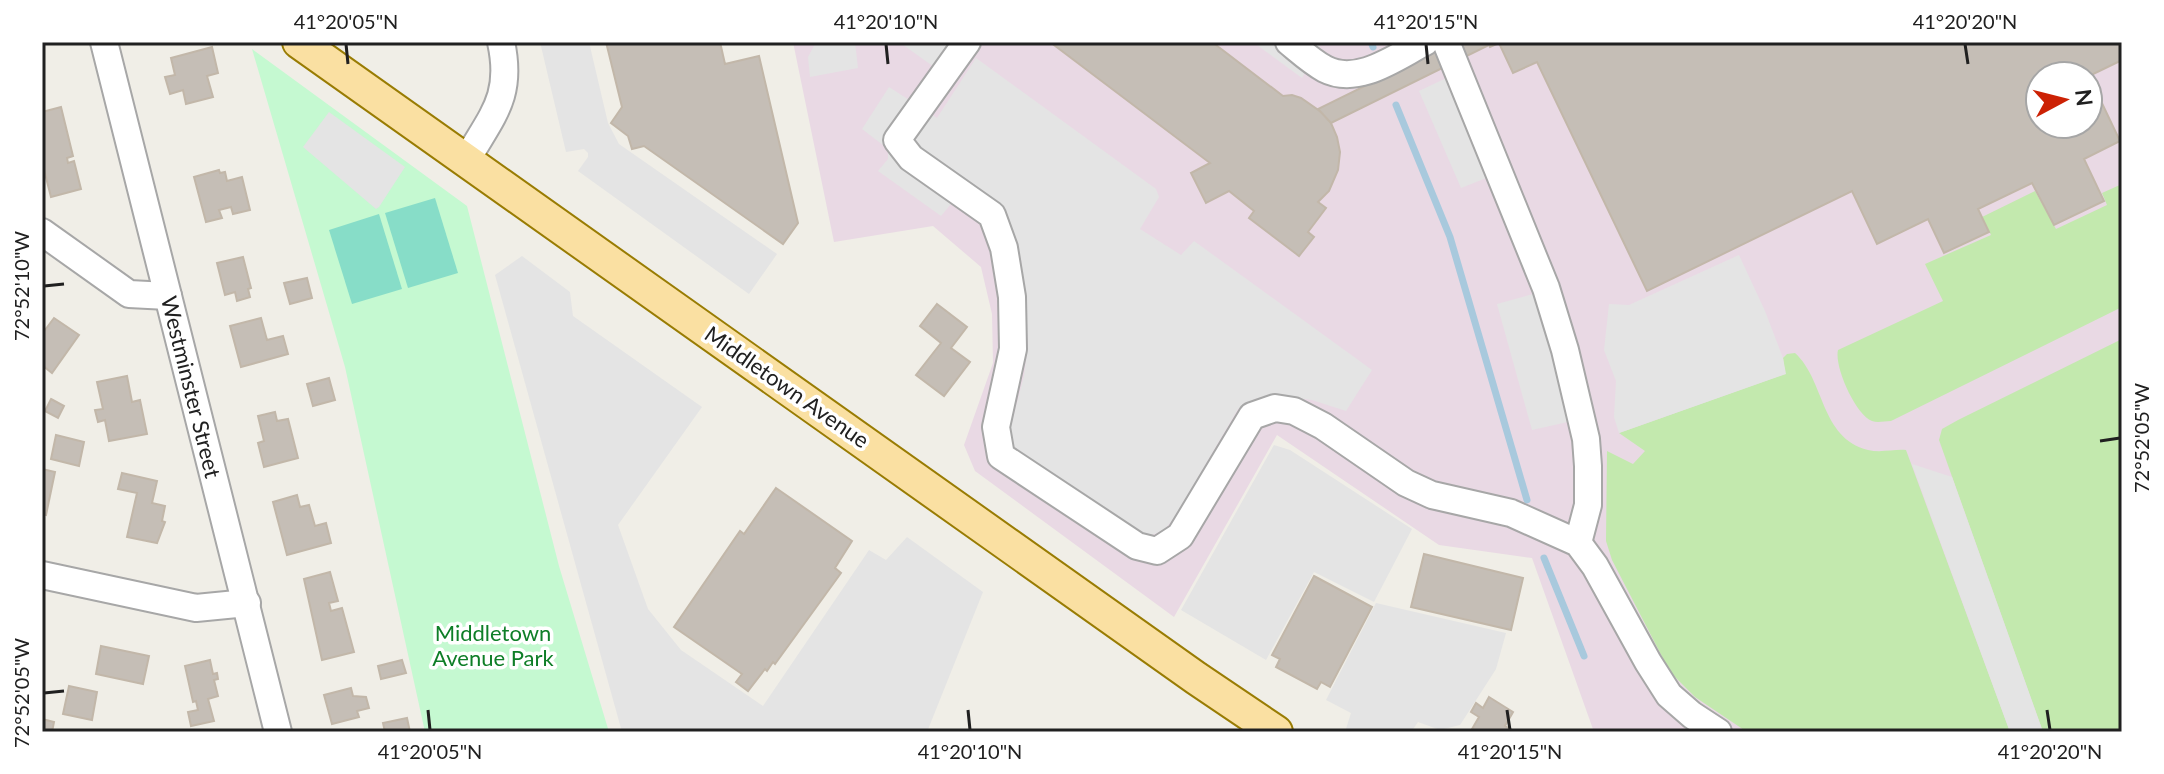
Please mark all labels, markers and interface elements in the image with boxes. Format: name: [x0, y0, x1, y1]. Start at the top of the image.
text: 41°20'05"N: [294, 9, 398, 33]
text: 41°20'10"N: [834, 9, 938, 33]
text: 41°20'15"N: [1374, 9, 1478, 33]
text: 41°20'20"N: [1913, 9, 2017, 33]
north arrow: [2024, 60, 2104, 140]
text: N: [2070, 87, 2099, 108]
text: 72°52'10"W: [9, 231, 33, 341]
street label: Westminster Street: [156, 293, 227, 481]
street label: Middletown Avenue: [700, 320, 875, 453]
text: 72°52'05"W: [2129, 383, 2153, 493]
park label: Middletown Avenue Park: [432, 619, 555, 671]
text: 72°52'05"W: [9, 638, 33, 748]
text: 41°20'05"N: [378, 739, 482, 763]
text: 41°20'10"N: [918, 739, 1022, 763]
text: 41°20'15"N: [1458, 739, 1562, 763]
text: 41°20'20"N: [1998, 739, 2102, 763]

